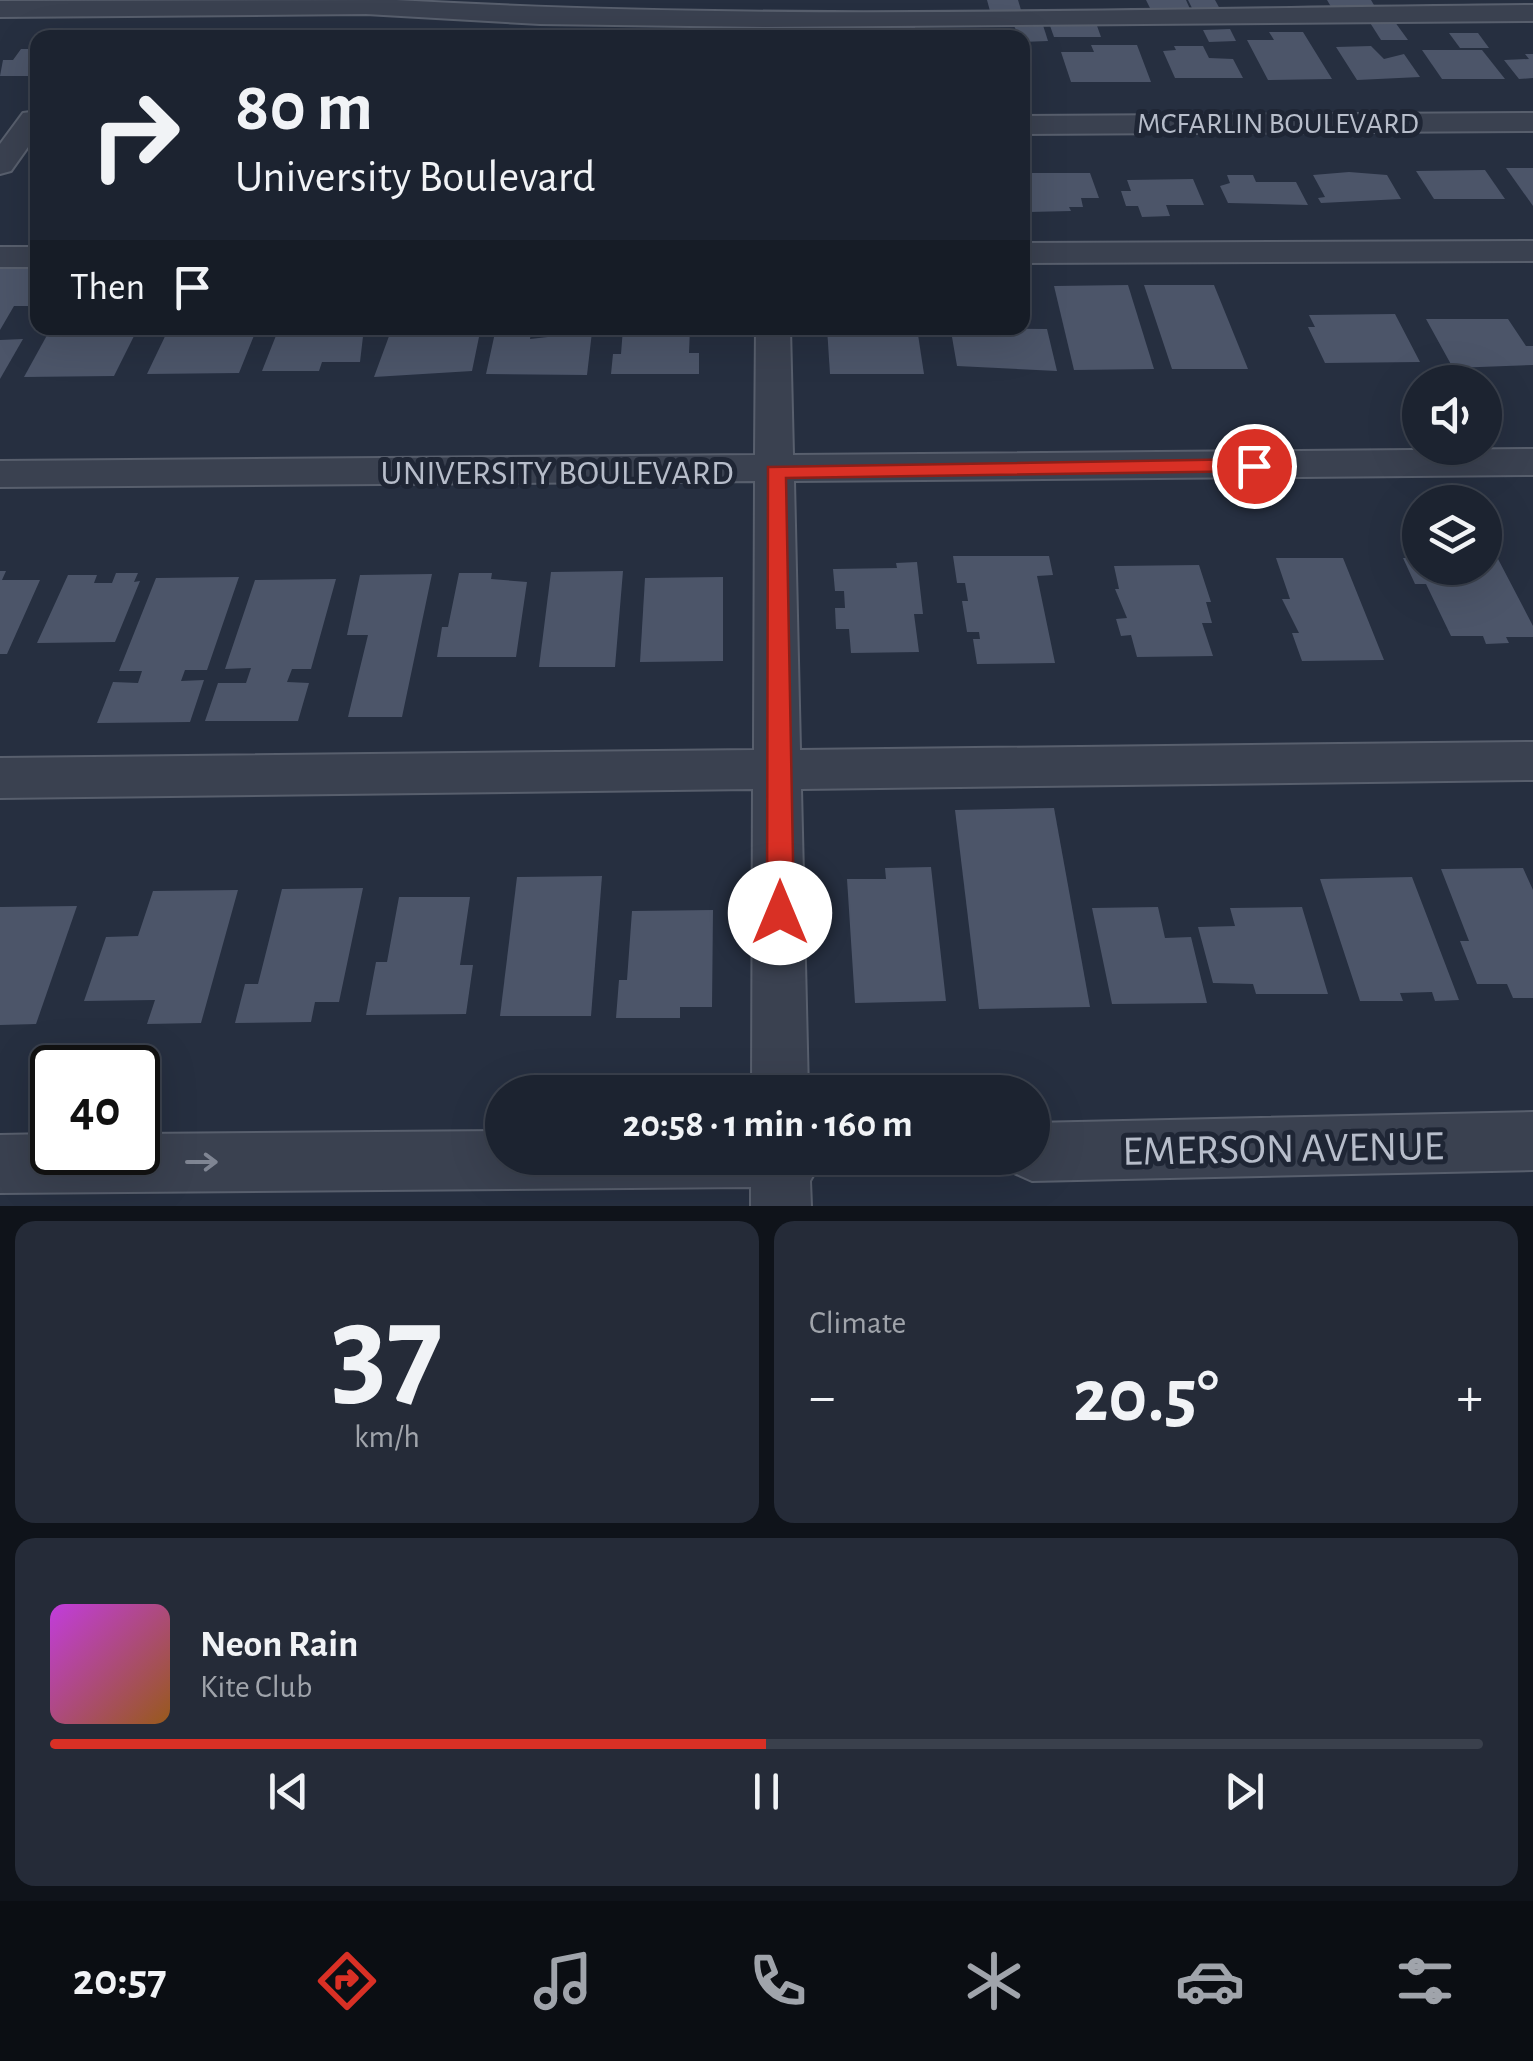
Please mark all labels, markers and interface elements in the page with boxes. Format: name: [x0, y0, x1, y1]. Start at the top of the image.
icon: right: [70, 70, 200, 200]
text: 80 m: [235, 73, 373, 143]
street label: MCFARLIN BOULEVARD: [1137, 109, 1419, 139]
text: University Boulevard: [235, 155, 596, 200]
icon: arrive: [165, 260, 220, 315]
text: Then: [70, 269, 145, 307]
map controls: [1402, 365, 1502, 585]
button: sound: [1402, 365, 1502, 465]
pin: [1212, 424, 1297, 509]
icon: arrive: [1227, 439, 1282, 494]
street label: UNIVERSITY BOULEVARD: [380, 456, 734, 491]
button: layers: [1402, 485, 1502, 585]
position arrow: [728, 861, 832, 965]
speed limit sign: 40: [30, 1045, 160, 1175]
text: 20:58 · 1 min · 160 m: [622, 1106, 913, 1144]
street label: EMERSON AVENUE: [1122, 1125, 1444, 1173]
one-way arrow: [186, 1152, 218, 1172]
text: 37: [331, 1288, 443, 1418]
text: Climate: [809, 1307, 906, 1339]
text: 20.5°: [1073, 1360, 1219, 1435]
text: −: [809, 1370, 835, 1425]
text: +: [1457, 1370, 1483, 1425]
text: km/h: [354, 1421, 420, 1453]
text: Neon Rain: [200, 1626, 358, 1664]
text: Kite Club: [200, 1671, 312, 1703]
icon: previous: [261, 1764, 316, 1819]
icon: pause: [739, 1764, 794, 1819]
icon: next: [1217, 1764, 1272, 1819]
icon: directions: [312, 1946, 382, 2016]
icon: music: [528, 1946, 598, 2016]
icon: phone: [743, 1946, 813, 2016]
icon: climate: [959, 1946, 1029, 2016]
icon: car: [1175, 1946, 1245, 2016]
icon: filters: [1390, 1946, 1460, 2016]
text: 20:57: [73, 1958, 167, 2003]

